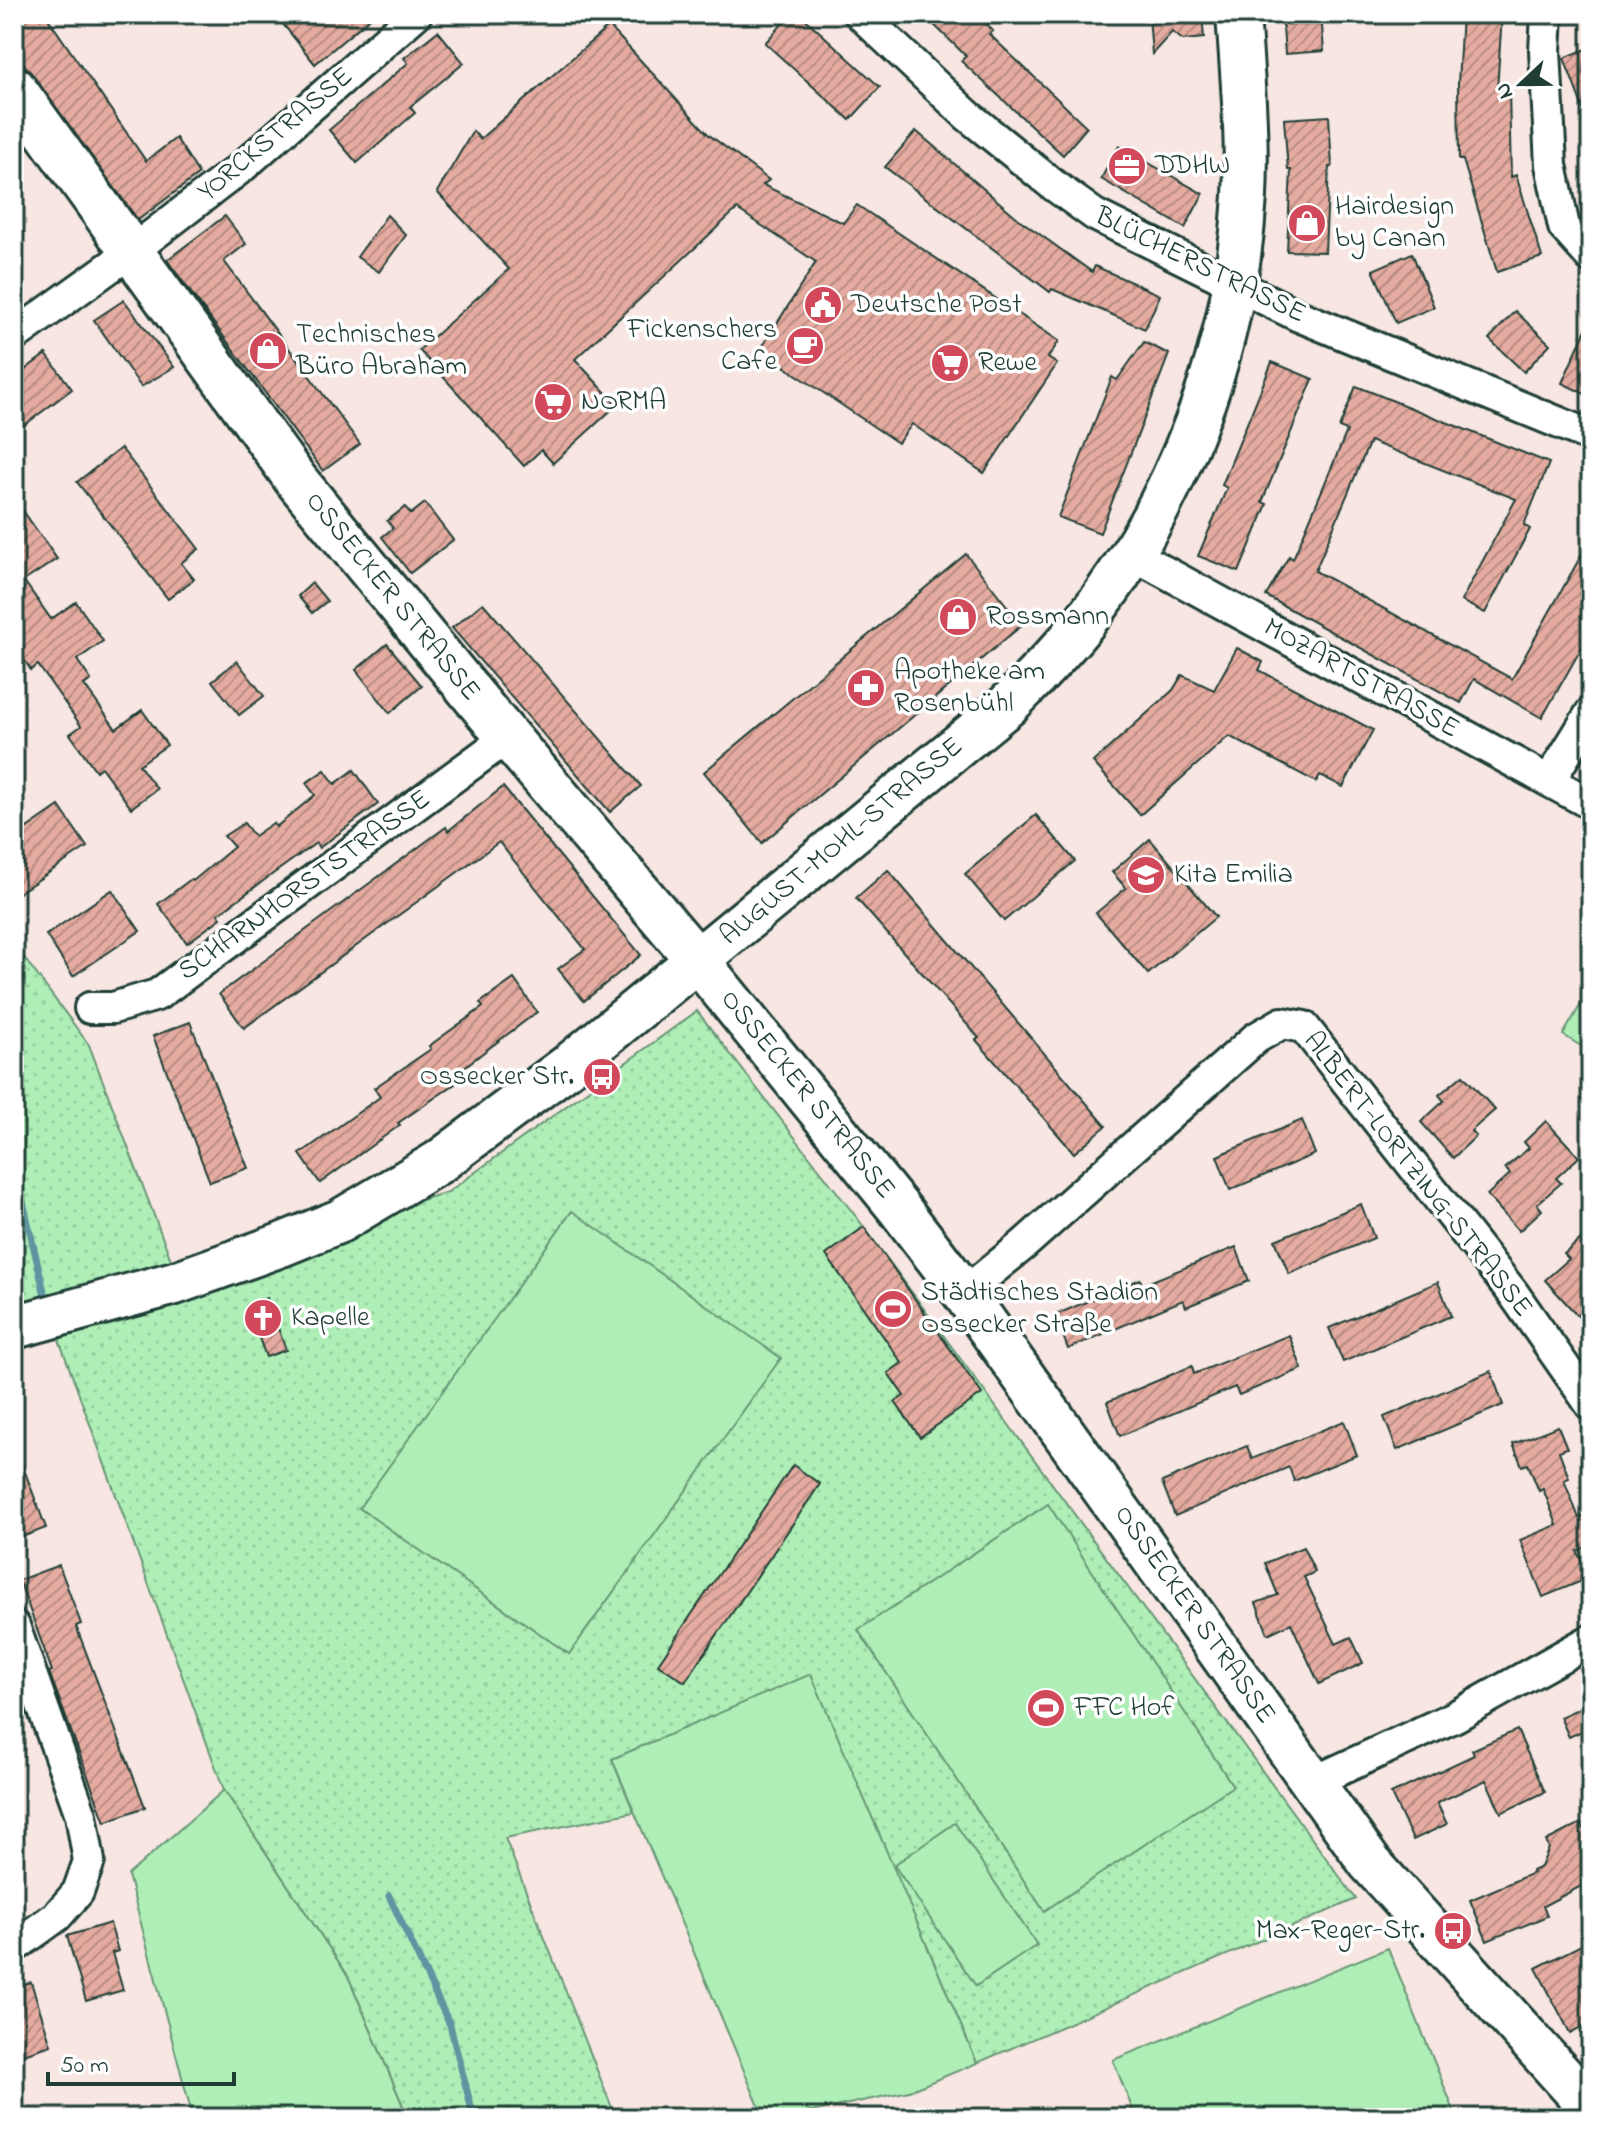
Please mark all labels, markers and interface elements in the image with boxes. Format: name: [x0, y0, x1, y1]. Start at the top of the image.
north arrow: [1481, 44, 1561, 124]
street label: YORCKSTRASSE: [189, 58, 363, 212]
text: N: [1488, 77, 1523, 103]
office icon: DDHW: [1106, 145, 1148, 187]
place label: DDHW: [1154, 146, 1230, 187]
place label: Hairdesign by Canan: [1335, 187, 1454, 260]
street label: BLÜCHERSTRASSE: [1086, 197, 1313, 335]
shop icon: Hairdesign by Canan: [1286, 202, 1328, 244]
public building icon: Deutsche Post: [802, 284, 844, 326]
place label: Deutsche Post: [850, 285, 1022, 326]
place label: Fickenschers Cafe: [626, 310, 777, 383]
place label: Technisches Büro Abraham: [295, 315, 467, 388]
cafe icon: Fickenschers Cafe: [784, 325, 826, 367]
shop icon: Technisches Büro Abraham: [247, 330, 289, 372]
supermarket icon: Rewe: [929, 342, 971, 384]
place label: Rewe: [978, 343, 1037, 384]
supermarket icon: NORMA: [532, 381, 574, 423]
place label: NORMA: [581, 382, 666, 423]
street label: OSSECKER STRASSE: [294, 483, 490, 711]
shop icon: Rossmann: [937, 596, 979, 638]
place label: Rossmann: [986, 597, 1109, 638]
street label: MOZARTSTRASSE: [1256, 608, 1466, 750]
place label: Apotheke am Rosenbühl: [894, 652, 1045, 725]
pharmacy icon: Apotheke am Rosenbühl: [845, 667, 887, 709]
street label: AUGUST-MOHL-STRASSE: [711, 728, 973, 956]
street label: SCHARNHORSTSTRASSE: [170, 780, 440, 992]
school or university icon: Kita Emilia: [1125, 854, 1167, 896]
place label: Kita Emilia: [1174, 855, 1293, 896]
street label: OSSECKER STRASSE: [709, 981, 905, 1209]
street label: ALBERT-LORTZING-STRASSE: [1292, 1023, 1542, 1327]
bus stop icon: Ossecker Str.: [581, 1056, 623, 1098]
place label: Ossecker Str.: [420, 1057, 574, 1098]
place label: Städtisches Stadion Ossecker Straße: [921, 1273, 1158, 1346]
sports icon: Städtisches Stadion Ossecker Straße: [872, 1288, 914, 1330]
church icon: Kapelle: [242, 1297, 284, 1339]
place label: Kapelle: [291, 1298, 370, 1339]
street label: OSSECKER STRASSE: [1103, 1497, 1285, 1733]
sports icon: FFC Hof: [1025, 1687, 1067, 1729]
place label: FFC Hof: [1073, 1688, 1174, 1729]
bus stop icon: Max-Reger-Str.: [1432, 1910, 1474, 1952]
place label: Max-Reger-Str.: [1256, 1911, 1425, 1952]
scale bar: [48, 2036, 234, 2086]
text: 50 m: [60, 2049, 109, 2084]

